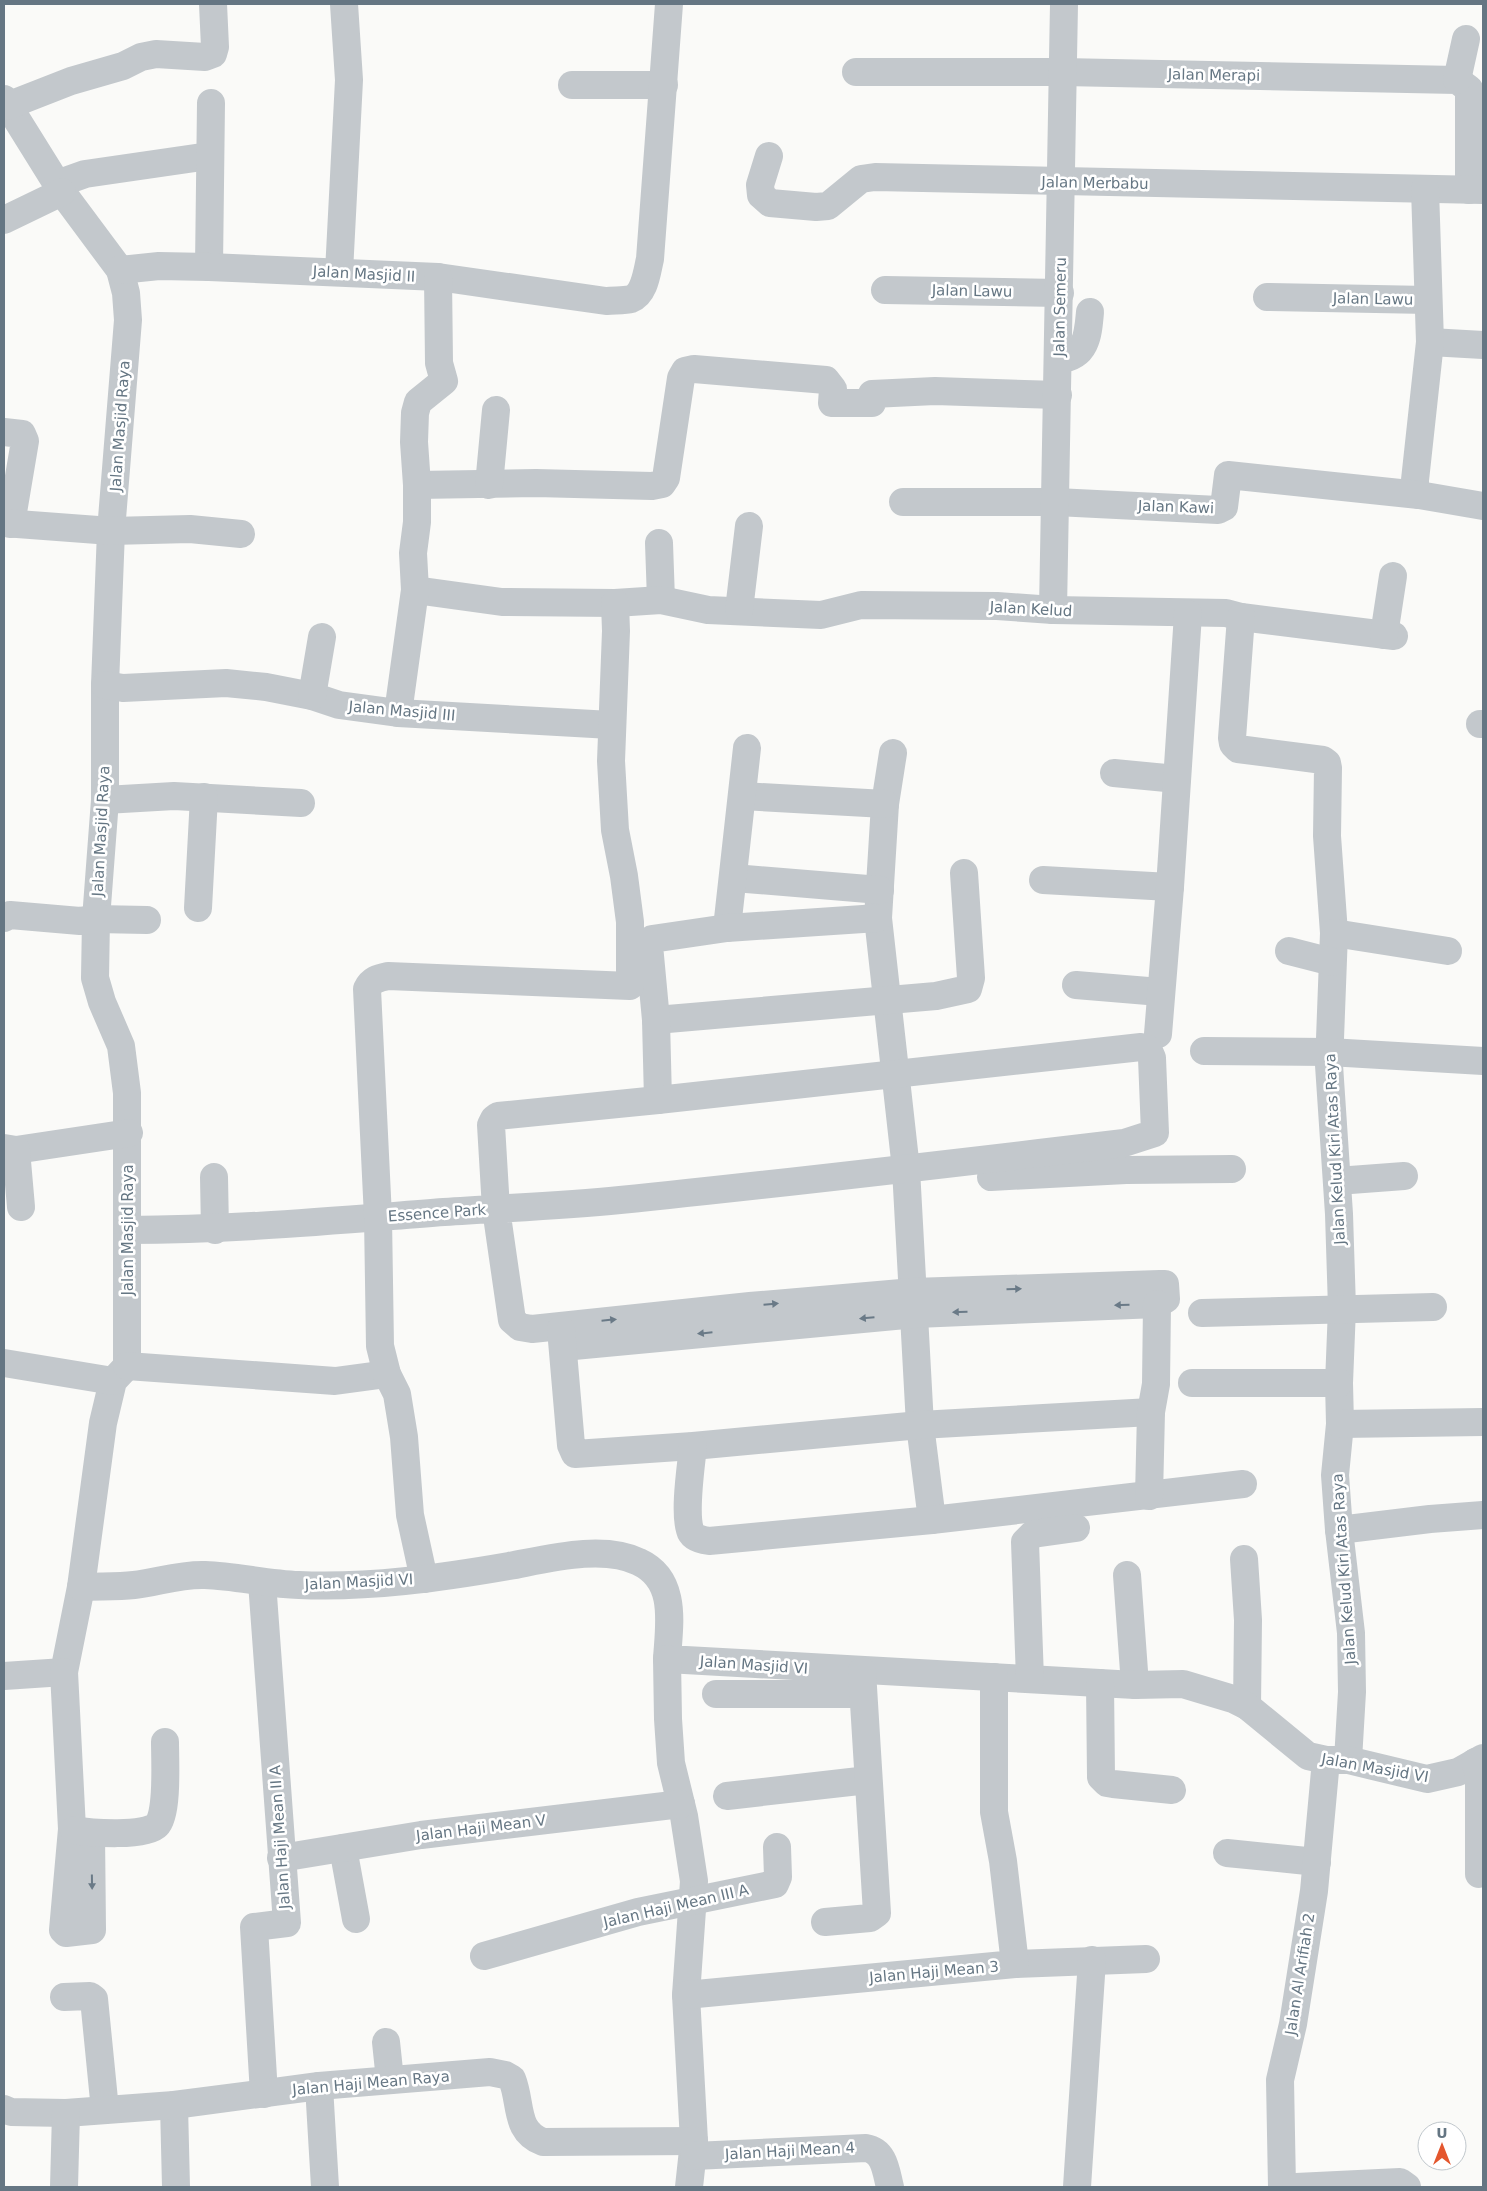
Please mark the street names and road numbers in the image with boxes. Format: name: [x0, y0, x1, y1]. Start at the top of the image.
street label: Jalan Merapi: [1167, 65, 1260, 85]
street label: Jalan Merbabu: [1040, 173, 1149, 193]
street label: Jalan Semeru: [1050, 257, 1070, 358]
street label: Jalan Masjid II: [311, 262, 416, 286]
street label: Jalan Lawu: [931, 281, 1012, 301]
street label: Jalan Lawu: [1332, 289, 1413, 309]
street label: Jalan Masjid Raya: [106, 360, 134, 493]
street label: Jalan Kawi: [1136, 497, 1215, 517]
street label: Jalan Kelud: [988, 598, 1073, 620]
street label: Jalan Masjid III: [347, 697, 456, 725]
street label: Jalan Masjid Raya: [89, 765, 113, 898]
street label: Jalan Kelud Kiri Atas Raya: [1321, 1053, 1349, 1246]
street label: Jalan Masjid Raya: [119, 1164, 137, 1297]
street label: Essence Park: [387, 1201, 487, 1225]
street label: Jalan Kelud Kiri Atas Raya: [1328, 1473, 1360, 1666]
street label: Jalan Masjid VI: [303, 1570, 414, 1594]
street label: Jalan Masjid VI: [698, 1652, 809, 1678]
street label: Jalan Masjid VI: [1319, 1750, 1430, 1786]
street label: Jalan Haji Mean II A: [266, 1764, 294, 1911]
street label: Jalan Haji Mean V: [414, 1811, 548, 1845]
street label: Jalan Haji Mean III A: [601, 1880, 751, 1932]
street label: Jalan Al Arifiah 2: [1281, 1912, 1319, 2037]
street label: Jalan Haji Mean 3: [867, 1957, 1000, 1987]
street label: Jalan Haji Mean Raya: [291, 2067, 450, 2099]
street label: Jalan Haji Mean 4: [724, 2139, 855, 2163]

